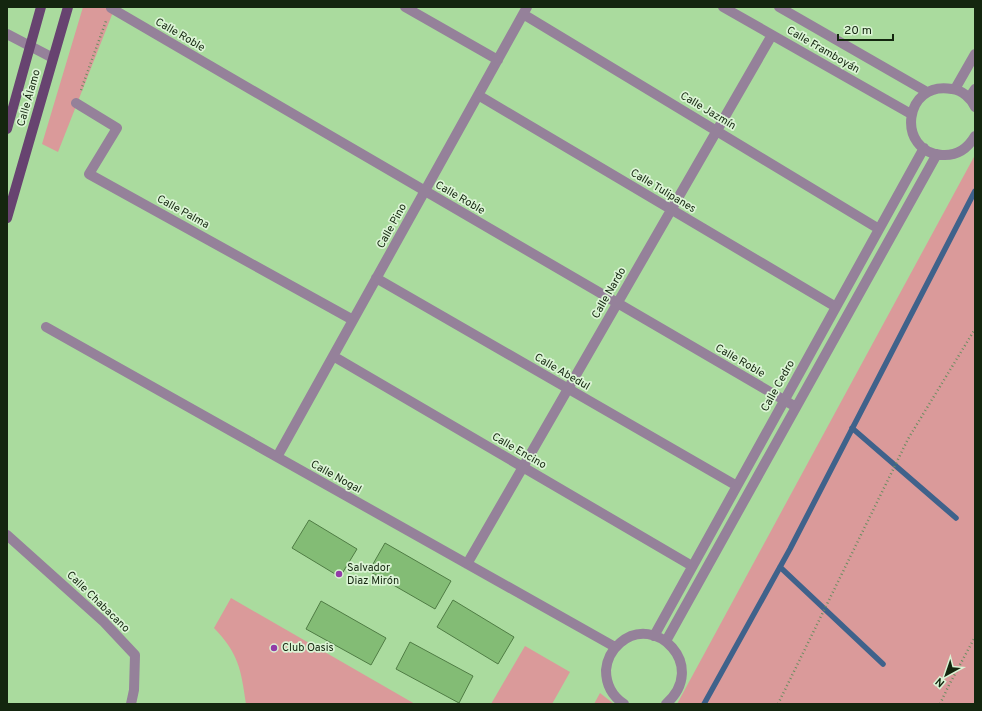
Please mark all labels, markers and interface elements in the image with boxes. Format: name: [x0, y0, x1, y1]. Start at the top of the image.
street label: Calle Roble: [153, 15, 208, 55]
scale bar: [838, 16, 893, 42]
street label: Calle Framboyán: [784, 23, 862, 77]
text: 20 m: [844, 23, 872, 39]
street label: Calle Álamo: [13, 68, 44, 128]
street label: Calle Jazmín: [677, 89, 739, 133]
street label: Calle Tulipanes: [628, 166, 698, 216]
street label: Calle Roble: [433, 178, 488, 218]
street label: Calle Palma: [154, 192, 212, 232]
street label: Calle Pino: [374, 201, 410, 251]
street label: Calle Nardo: [589, 265, 629, 321]
street label: Calle Roble: [713, 341, 768, 381]
street label: Calle Abedul: [532, 350, 592, 394]
street label: Calle Cedro: [758, 358, 798, 414]
street label: Calle Encino: [489, 430, 549, 472]
street label: Calle Nogal: [308, 457, 364, 497]
place label: Salvador Diaz Mirón: [347, 561, 399, 588]
street label: Calle Chabacano: [63, 568, 133, 636]
marker: Salvador Diaz Mirón: [334, 569, 344, 579]
place label: Club Oasis: [282, 641, 334, 655]
marker: Club Oasis: [269, 643, 279, 653]
north arrow: [926, 655, 966, 695]
text: N: [933, 674, 948, 690]

